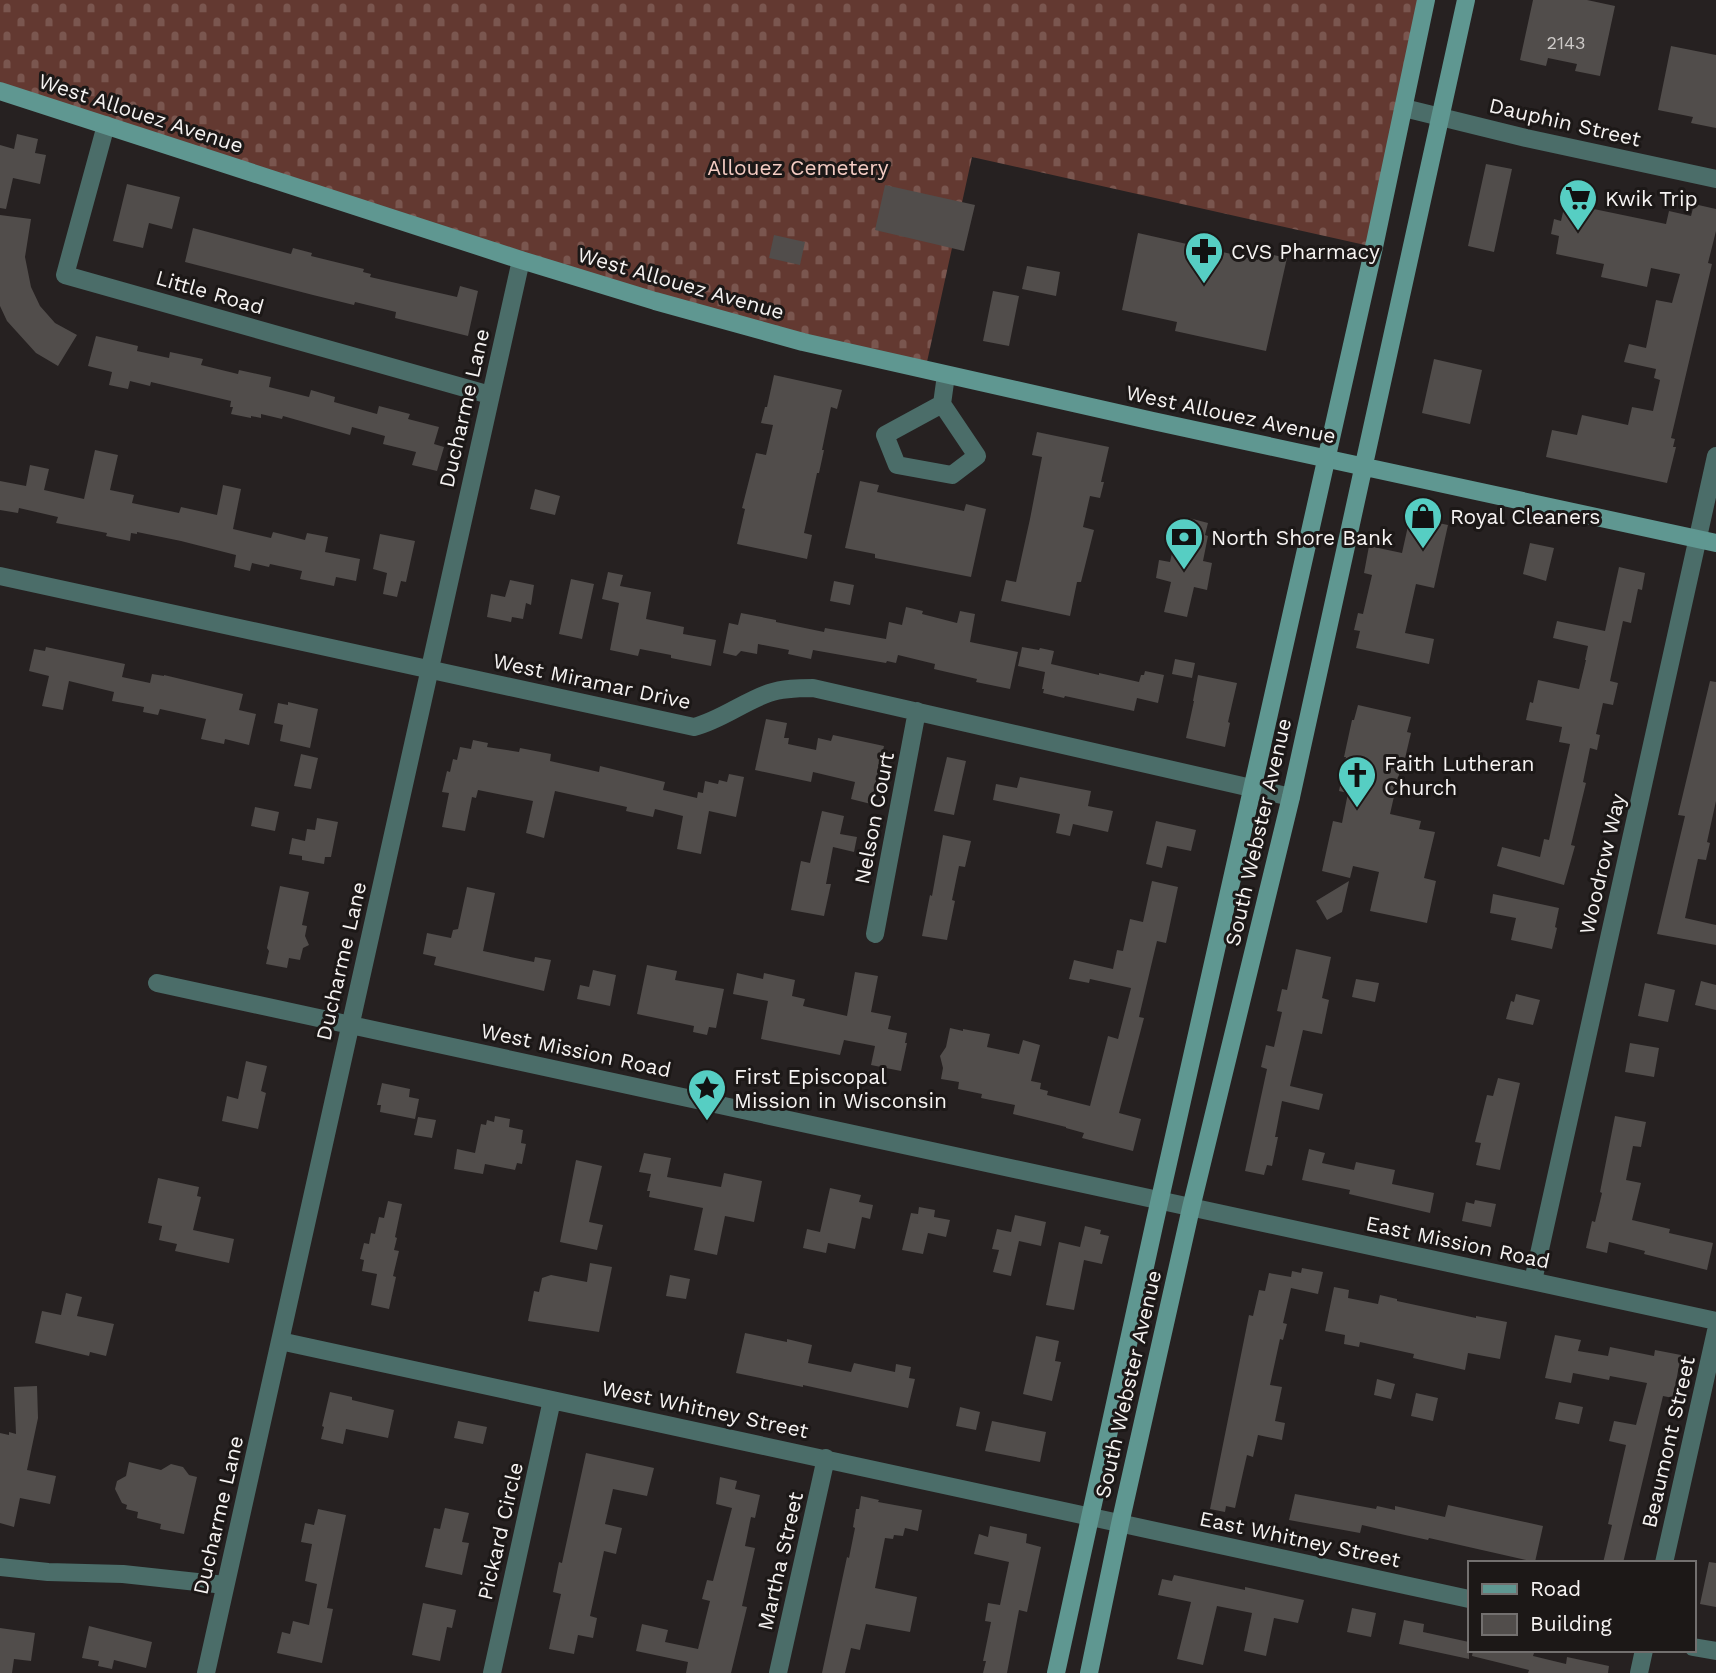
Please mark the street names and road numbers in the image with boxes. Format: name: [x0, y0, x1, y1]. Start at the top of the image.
street label: West Allouez Avenue: [35, 68, 247, 158]
street label: Dauphin Street: [1487, 92, 1644, 152]
street label: West Allouez Avenue: [575, 241, 787, 325]
street label: Little Road: [153, 265, 267, 319]
street label: Ducharme Lane: [434, 326, 494, 490]
street label: West Allouez Avenue: [1124, 380, 1338, 448]
street label: West Miramar Drive: [491, 648, 693, 714]
street label: South Webster Avenue: [1220, 716, 1296, 948]
street label: Nelson Court: [849, 749, 899, 886]
street label: Woodrow Way: [1574, 791, 1630, 937]
street label: Ducharme Lane: [311, 879, 371, 1043]
street label: West Mission Road: [479, 1018, 673, 1082]
street label: East Mission Road: [1364, 1210, 1552, 1274]
street label: South Webster Avenue: [1090, 1268, 1166, 1500]
street label: Beaumont Street: [1636, 1354, 1700, 1530]
street label: West Whitney Street: [599, 1375, 811, 1443]
street label: Ducharme Lane: [188, 1433, 248, 1597]
street label: Pickard Circle: [472, 1460, 528, 1602]
street label: Martha Street: [752, 1489, 808, 1633]
street label: East Whitney Street: [1197, 1505, 1403, 1573]

